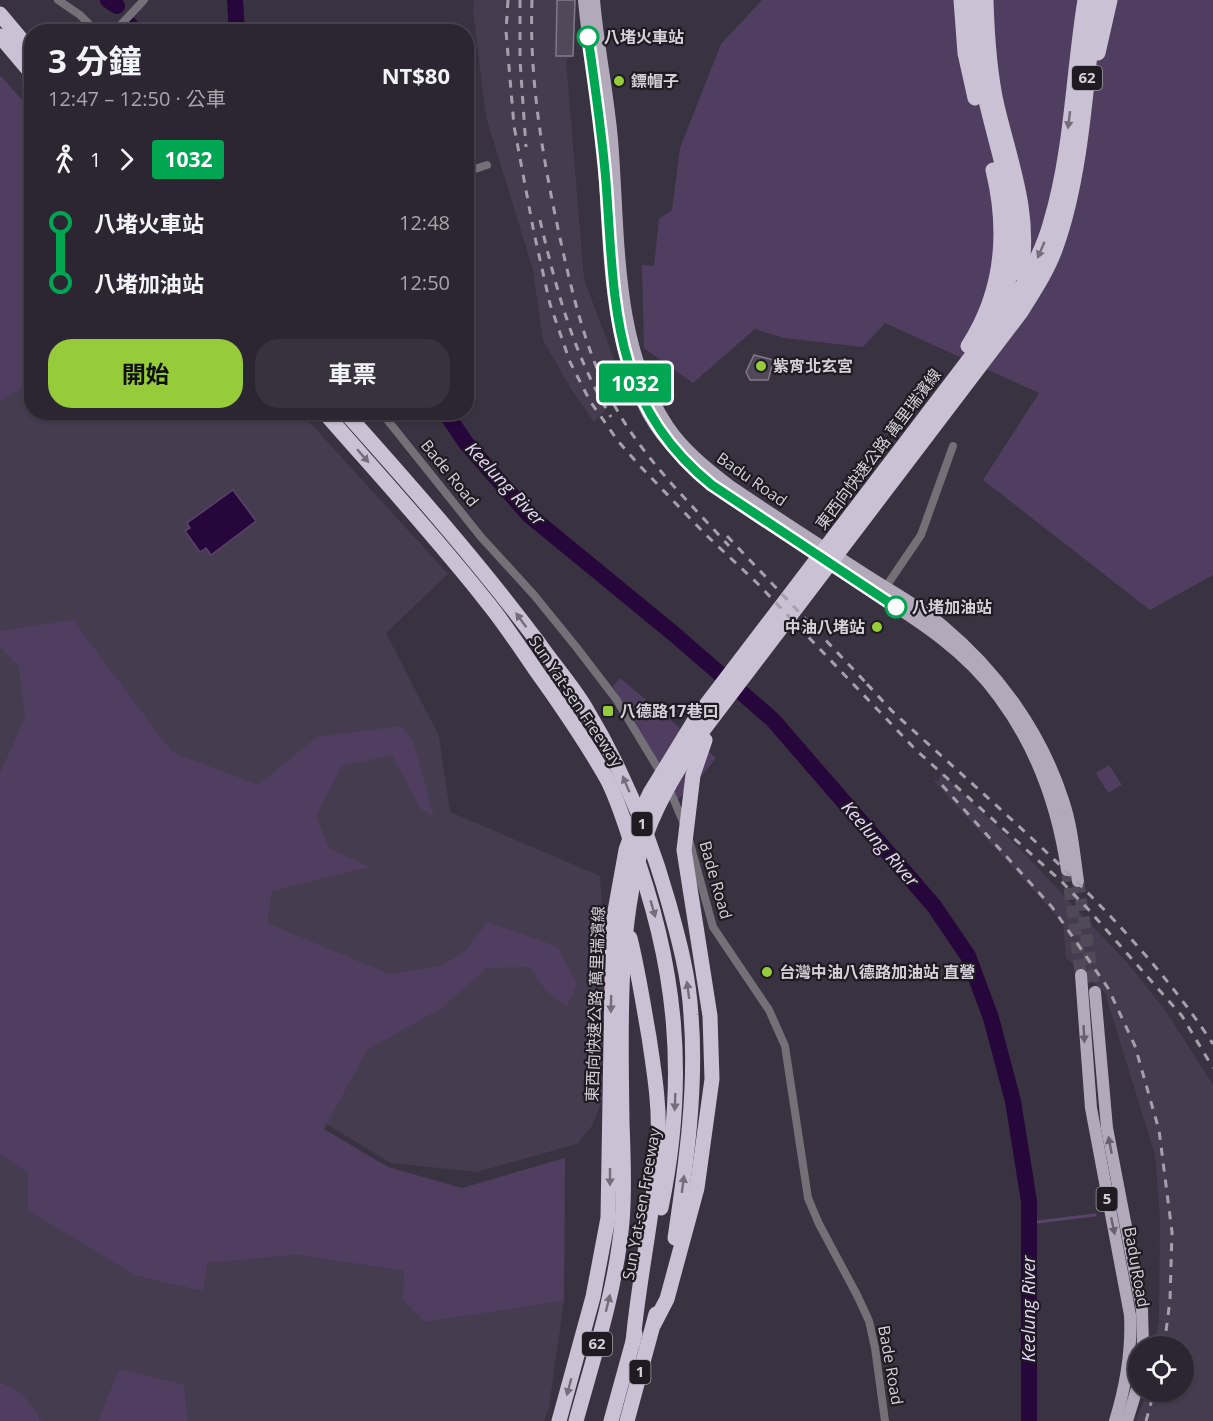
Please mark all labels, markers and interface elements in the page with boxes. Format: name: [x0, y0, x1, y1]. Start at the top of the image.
marker: 八堵火車站: [577, 26, 599, 48]
place label: 八堵火車站: [604, 26, 684, 48]
text: 3 分鐘: [48, 38, 141, 83]
text: NT$80: [382, 60, 450, 90]
road number: 62: [1072, 66, 1102, 90]
place label: 鏢帽子: [631, 70, 679, 92]
marker: 鏢帽子: [612, 74, 626, 88]
text: 12:47 – 12:50 · 公車: [48, 85, 226, 112]
one-way arrow: [1064, 111, 1074, 130]
icon: walk: [48, 143, 81, 176]
icon: forward: [110, 143, 143, 176]
text: 1032: [164, 145, 212, 173]
text: 1: [90, 146, 101, 173]
text: 八堵火車站: [94, 208, 204, 238]
text: 12:48: [399, 209, 450, 236]
one-way arrow: [1036, 241, 1046, 259]
text: 八堵加油站: [94, 268, 204, 298]
text: 12:50: [399, 269, 450, 296]
button: 開始: [48, 339, 243, 408]
button: 車票: [255, 339, 450, 408]
place label: 紫宵北玄宮: [773, 355, 853, 377]
marker: 紫宵北玄宮: [754, 359, 768, 373]
line badge: 1032: [593, 364, 677, 403]
street label: 東西向快速公路 萬里瑞濱線: [810, 364, 946, 534]
text: 1032: [611, 369, 659, 397]
street label: Bade Road: [416, 435, 484, 511]
water label: Keelung River: [461, 436, 551, 531]
street label: Badu Road: [712, 447, 792, 511]
one-way arrow: [356, 449, 370, 464]
marker: 八堵加油站: [885, 596, 907, 618]
place label: 八堵加油站: [912, 596, 992, 618]
one-way arrow: [515, 613, 527, 629]
place label: 中油八堵站: [785, 616, 865, 638]
marker: 中油八堵站: [870, 620, 884, 634]
street label: Sun Yat-sen Freeway: [524, 631, 629, 772]
place label: 八德路17巷口: [620, 700, 718, 722]
marker: 八德路17巷口: [601, 704, 615, 718]
one-way arrow: [621, 775, 631, 793]
water label: Keelung River: [837, 795, 925, 892]
road number: 1: [632, 812, 652, 836]
street label: Bade Road: [694, 838, 738, 922]
one-way arrow: [649, 900, 658, 918]
street label: 東西向快速公路 萬里瑞濱線: [581, 906, 609, 1102]
place label: 台灣中油八德路加油站 直營: [779, 961, 975, 983]
marker: 台灣中油八德路加油站 直營: [760, 965, 774, 979]
one-way arrow: [683, 981, 692, 1000]
one-way arrow: [606, 995, 616, 1014]
one-way arrow: [1079, 1024, 1089, 1043]
one-way arrow: [670, 1092, 679, 1111]
street label: Sun Yat-sen Freeway: [617, 1125, 665, 1282]
one-way arrow: [1105, 1135, 1114, 1154]
one-way arrow: [605, 1168, 615, 1187]
one-way arrow: [678, 1175, 687, 1194]
road number: 5: [1096, 1187, 1118, 1211]
one-way arrow: [1109, 1217, 1118, 1236]
street label: Badu Road: [1119, 1225, 1155, 1309]
water label: Keelung River: [1016, 1255, 1040, 1362]
one-way arrow: [603, 1294, 613, 1312]
street label: Bade Road: [873, 1324, 909, 1406]
road number: 62: [582, 1332, 612, 1356]
map controls: [1128, 1336, 1194, 1402]
button: locate: [1128, 1336, 1194, 1402]
road number: 1: [630, 1360, 650, 1384]
one-way arrow: [563, 1378, 573, 1396]

